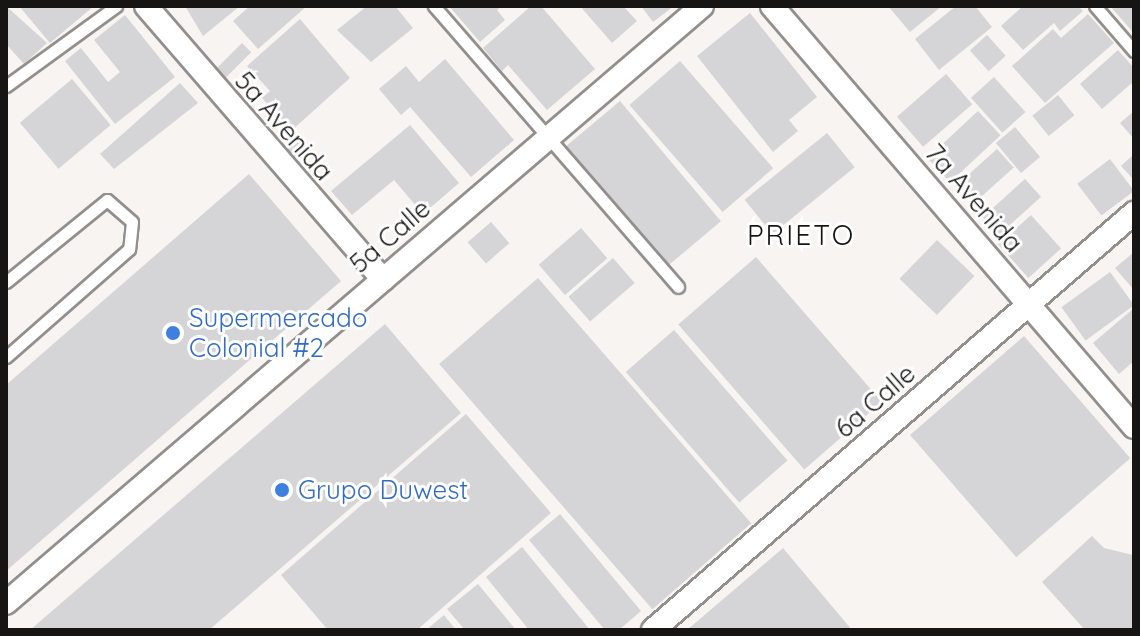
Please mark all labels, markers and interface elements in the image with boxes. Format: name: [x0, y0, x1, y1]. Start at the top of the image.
street label: 5a Avenida: [228, 65, 340, 187]
street label: 7a Avenida: [919, 138, 1029, 258]
street label: 5a Calle: [343, 193, 437, 279]
district label: PRIETO: [747, 218, 855, 252]
place label: Supermercado Colonial #2: [189, 302, 367, 364]
marker: Supermercado Colonial #2: [164, 324, 182, 342]
street label: 6a Calle: [829, 358, 921, 444]
place label: Grupo Duwest: [298, 474, 468, 506]
marker: Grupo Duwest: [273, 481, 291, 499]

